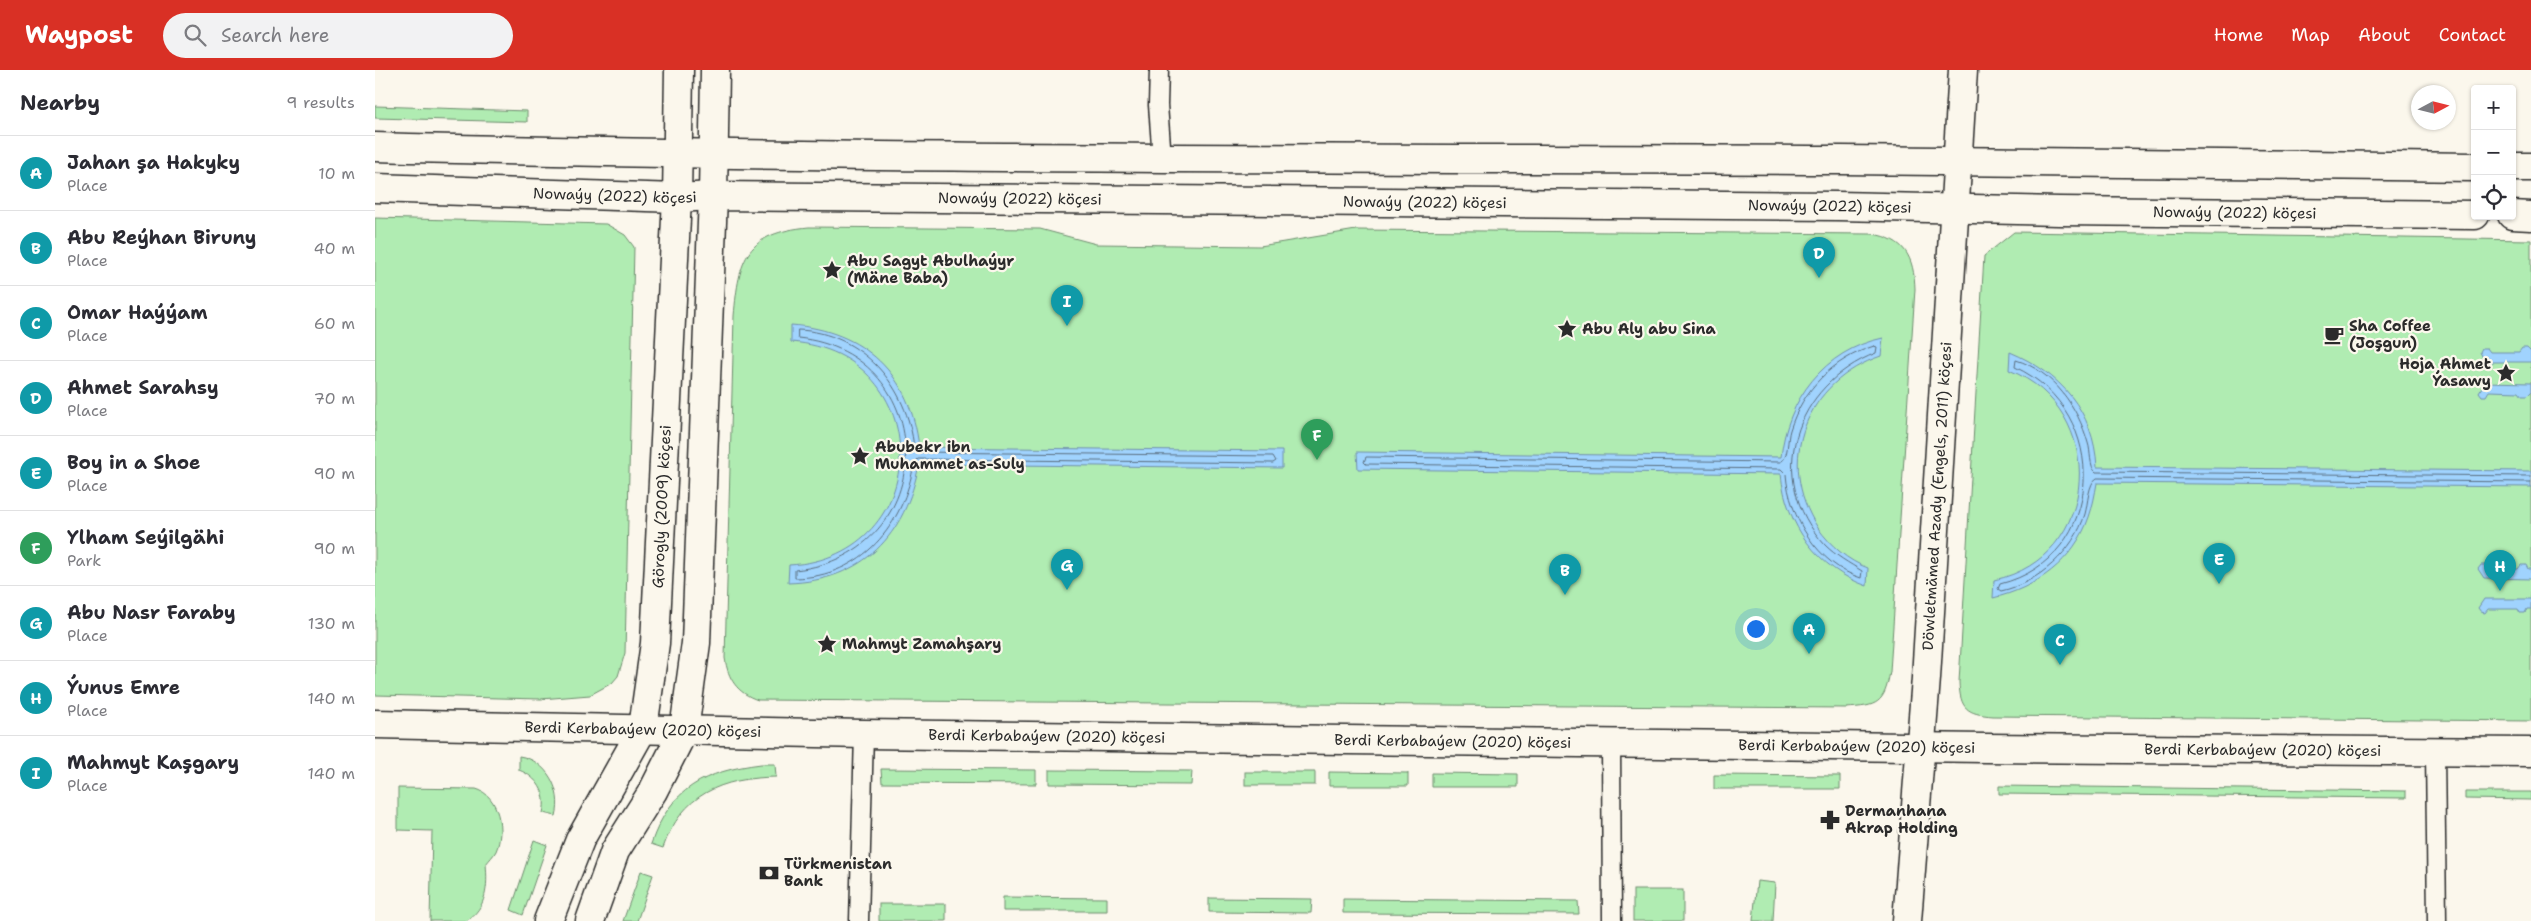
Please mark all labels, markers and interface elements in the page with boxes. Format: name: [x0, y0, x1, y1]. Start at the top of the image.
search box: [163, 13, 513, 58]
text: Waypost: [25, 19, 133, 51]
icon: search: [181, 21, 209, 49]
text: Search here: [221, 23, 329, 48]
text: Home: [2214, 23, 2263, 47]
text: Map: [2291, 23, 2330, 47]
text: About: [2358, 23, 2411, 47]
text: Contact: [2439, 23, 2506, 47]
north arrow: [2411, 85, 2456, 130]
map controls: [2471, 85, 2516, 220]
button: +: [2471, 85, 2516, 130]
text: Nearby: [20, 89, 100, 117]
text: 9 results: [286, 92, 355, 113]
button: −: [2471, 130, 2516, 175]
text: Jahan şa Hakyky: [67, 150, 240, 175]
text: A: [30, 163, 42, 184]
text: 10 m: [318, 163, 355, 184]
text: Place: [67, 175, 108, 196]
button: locate: [2471, 175, 2516, 220]
street label: Nowaýy (2022) köçesi: [533, 183, 697, 208]
street label: Nowaýy (2022) köçesi: [938, 188, 1102, 209]
street label: Nowaýy (2022) köçesi: [1343, 192, 1507, 213]
street label: Nowaýy (2022) köçesi: [1748, 195, 1912, 218]
street label: Nowaýy (2022) köçesi: [2153, 202, 2317, 223]
text: Abu Reýhan Biruny: [67, 225, 256, 250]
pin: D: [1803, 237, 1835, 278]
text: B: [31, 238, 41, 259]
text: 40 m: [313, 238, 355, 259]
text: Place: [67, 250, 108, 271]
place label: Abu Sagyt Abulhaýyr (Mäne Baba): [847, 251, 1014, 288]
place icon: Abu Sagyt Abulhaýyr (Mäne Baba): [821, 259, 843, 281]
pin: I: [1051, 285, 1083, 326]
text: Omar Haýýam: [67, 300, 208, 325]
text: C: [31, 313, 41, 334]
text: 60 m: [314, 313, 355, 334]
place label: Sha Coffee (Joşgun): [2349, 316, 2431, 353]
place icon: Abu Aly abu Sina: [1556, 318, 1578, 340]
place label: Abu Aly abu Sina: [1582, 319, 1716, 339]
cafe icon: Sha Coffee (Joşgun): [2323, 324, 2345, 346]
text: Place: [67, 325, 108, 346]
street label: Döwletmämed Azady (Engels, 2011) köçesi: [1918, 341, 1956, 651]
place label: Hoja Ahmet Ýasawy: [2399, 354, 2491, 391]
place icon: Hoja Ahmet Ýasawy: [2495, 362, 2517, 384]
text: Ahmet Sarahsy: [67, 375, 219, 400]
text: D: [30, 388, 42, 409]
text: 70 m: [314, 388, 355, 409]
text: Place: [67, 400, 108, 421]
pin: F: [1301, 419, 1333, 460]
street label: Görogly (2009) köçesi: [648, 424, 676, 589]
place label: Abubekr ibn Muhammet as-Suly: [875, 437, 1025, 474]
place icon: Abubekr ibn Muhammet as-Suly: [849, 445, 871, 467]
text: Boy in a Shoe: [67, 450, 201, 475]
text: E: [31, 463, 41, 484]
text: 90 m: [314, 463, 355, 484]
text: Place: [67, 475, 108, 496]
text: Ylham Seýilgähi: [67, 525, 224, 550]
text: F: [31, 538, 41, 559]
text: 90 m: [314, 538, 355, 559]
pin: E: [2203, 543, 2235, 584]
pin: G: [1051, 549, 1083, 590]
text: Park: [67, 550, 101, 571]
pin: H: [2484, 550, 2516, 591]
pin: B: [1549, 554, 1581, 595]
text: Abu Nasr Faraby: [67, 600, 236, 625]
text: G: [30, 613, 42, 634]
text: 130 m: [308, 613, 355, 634]
pin: A: [1793, 613, 1825, 654]
your location: [1743, 616, 1769, 642]
pin: C: [2044, 624, 2076, 665]
text: Place: [67, 625, 108, 646]
place icon: Mahmyt Zamahşary: [816, 633, 838, 655]
place label: Mahmyt Zamahşary: [842, 634, 1001, 654]
text: Ýunus Emre: [67, 675, 180, 700]
text: H: [30, 688, 42, 709]
text: 140 m: [308, 688, 355, 709]
text: Place: [67, 700, 108, 721]
street label: Berdi Kerbabaýew (2020) köçesi: [524, 717, 762, 742]
street label: Berdi Kerbabaýew (2020) köçesi: [928, 725, 1165, 748]
street label: Berdi Kerbabaýew (2020) köçesi: [1334, 730, 1571, 753]
street label: Berdi Kerbabaýew (2020) köçesi: [1738, 735, 1975, 758]
street label: Berdi Kerbabaýew (2020) köçesi: [2144, 739, 2381, 761]
text: Mahmyt Kaşgary: [67, 750, 239, 775]
text: I: [32, 763, 40, 784]
text: 140 m: [308, 763, 355, 784]
text: Place: [67, 775, 108, 796]
place label: Dermanhana Akrap Holding: [1845, 801, 1958, 838]
pharmacy icon: Dermanhana Akrap Holding: [1819, 809, 1841, 831]
place label: Türkmenistan Bank: [784, 854, 892, 891]
bank icon: Türkmenistan Bank: [758, 862, 780, 884]

